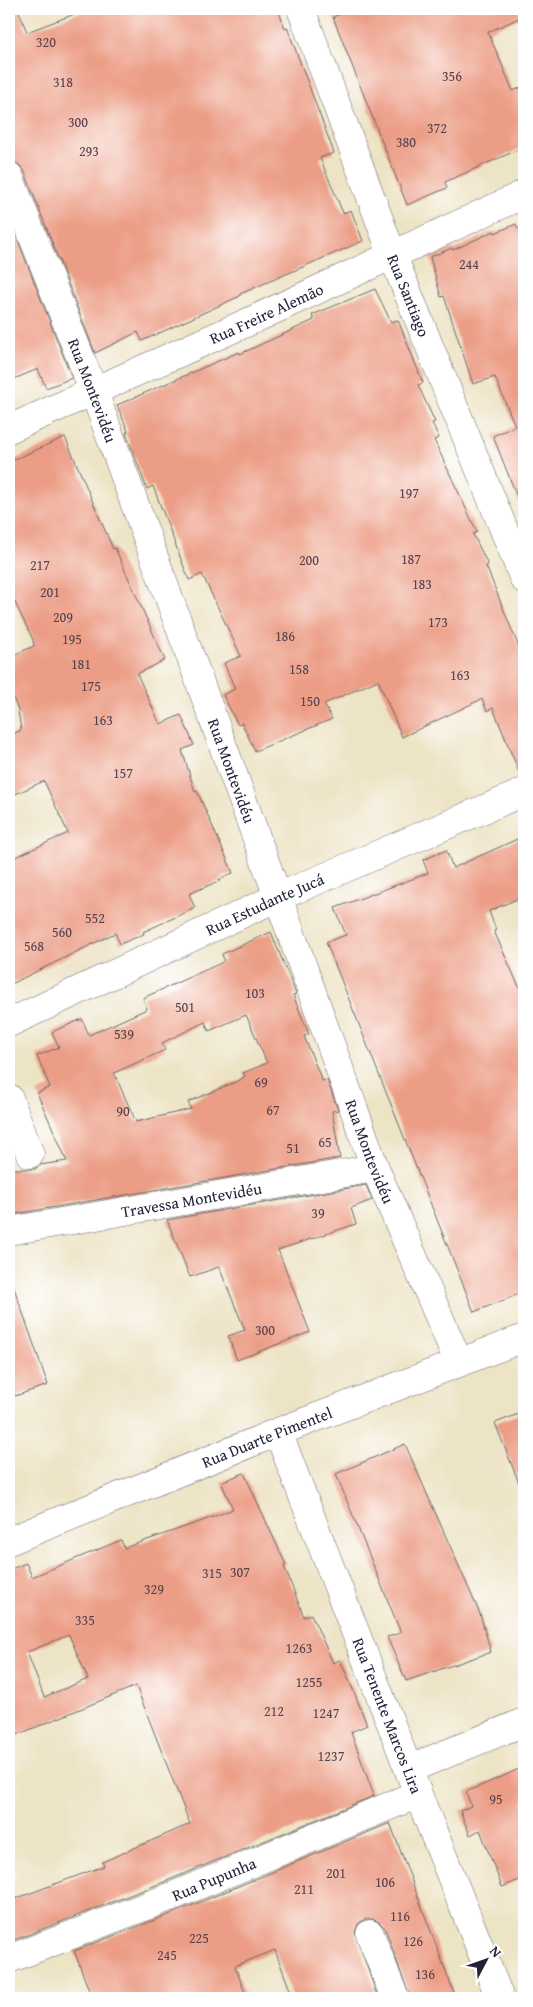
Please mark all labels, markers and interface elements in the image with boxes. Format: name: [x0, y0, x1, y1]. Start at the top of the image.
house number: 320: [36, 32, 56, 52]
house number: 356: [442, 66, 462, 86]
house number: 318: [53, 72, 73, 92]
house number: 300: [68, 112, 88, 132]
house number: 372: [427, 118, 447, 138]
house number: 380: [396, 132, 416, 152]
house number: 293: [79, 141, 99, 161]
street label: Rua Santiago: [381, 250, 436, 340]
house number: 244: [459, 254, 479, 274]
street label: Rua Freire Alemão: [205, 277, 327, 350]
street label: Rua Montevidéu: [62, 335, 123, 446]
house number: 197: [399, 483, 419, 503]
house number: 187: [401, 549, 421, 569]
house number: 200: [299, 550, 319, 570]
house number: 217: [30, 555, 50, 575]
house number: 183: [412, 574, 432, 594]
house number: 201: [40, 582, 60, 602]
house number: 209: [53, 607, 73, 627]
house number: 173: [428, 612, 448, 632]
house number: 186: [275, 626, 295, 646]
house number: 195: [62, 629, 82, 649]
house number: 181: [71, 654, 91, 674]
house number: 158: [289, 659, 309, 679]
house number: 163: [450, 665, 470, 685]
house number: 175: [81, 676, 101, 696]
house number: 150: [300, 691, 320, 711]
house number: 163: [93, 710, 113, 730]
street label: Rua Montevidéu: [202, 715, 262, 826]
house number: 157: [113, 763, 133, 783]
street label: Rua Estudante Jucá: [201, 867, 328, 941]
house number: 552: [85, 908, 105, 928]
house number: 560: [52, 922, 72, 942]
house number: 568: [24, 936, 44, 956]
house number: 103: [245, 983, 265, 1003]
house number: 501: [175, 997, 195, 1017]
house number: 539: [114, 1024, 134, 1044]
house number: 69: [254, 1072, 268, 1092]
street label: Rua Montevidéu: [339, 1096, 401, 1207]
house number: 67: [266, 1100, 280, 1120]
house number: 90: [116, 1101, 130, 1121]
house number: 65: [318, 1132, 332, 1152]
house number: 51: [286, 1138, 300, 1158]
street label: Travessa Montevidéu: [119, 1176, 264, 1224]
house number: 39: [311, 1203, 325, 1223]
house number: 300: [255, 1320, 275, 1340]
street label: Rua Duarte Pimentel: [198, 1400, 336, 1474]
house number: 307: [230, 1562, 250, 1582]
house number: 315: [202, 1563, 222, 1583]
house number: 329: [144, 1579, 164, 1599]
house number: 335: [75, 1610, 95, 1630]
street label: Rua Tenente Marcos Lira: [347, 1634, 429, 1797]
house number: 1263: [286, 1638, 312, 1658]
house number: 1255: [296, 1672, 322, 1692]
house number: 212: [264, 1701, 284, 1721]
house number: 1247: [313, 1703, 340, 1723]
house number: 1237: [318, 1746, 345, 1766]
house number: 95: [489, 1789, 503, 1809]
street label: Rua Pupunha: [168, 1851, 260, 1907]
house number: 201: [326, 1863, 346, 1883]
house number: 106: [375, 1872, 395, 1892]
house number: 211: [294, 1879, 314, 1899]
house number: 116: [390, 1906, 410, 1926]
house number: 225: [189, 1928, 209, 1948]
house number: 126: [403, 1931, 423, 1951]
north arrow: [460, 1934, 510, 1984]
text: N: [485, 1941, 507, 1962]
house number: 245: [157, 1945, 177, 1965]
house number: 136: [415, 1964, 435, 1984]

